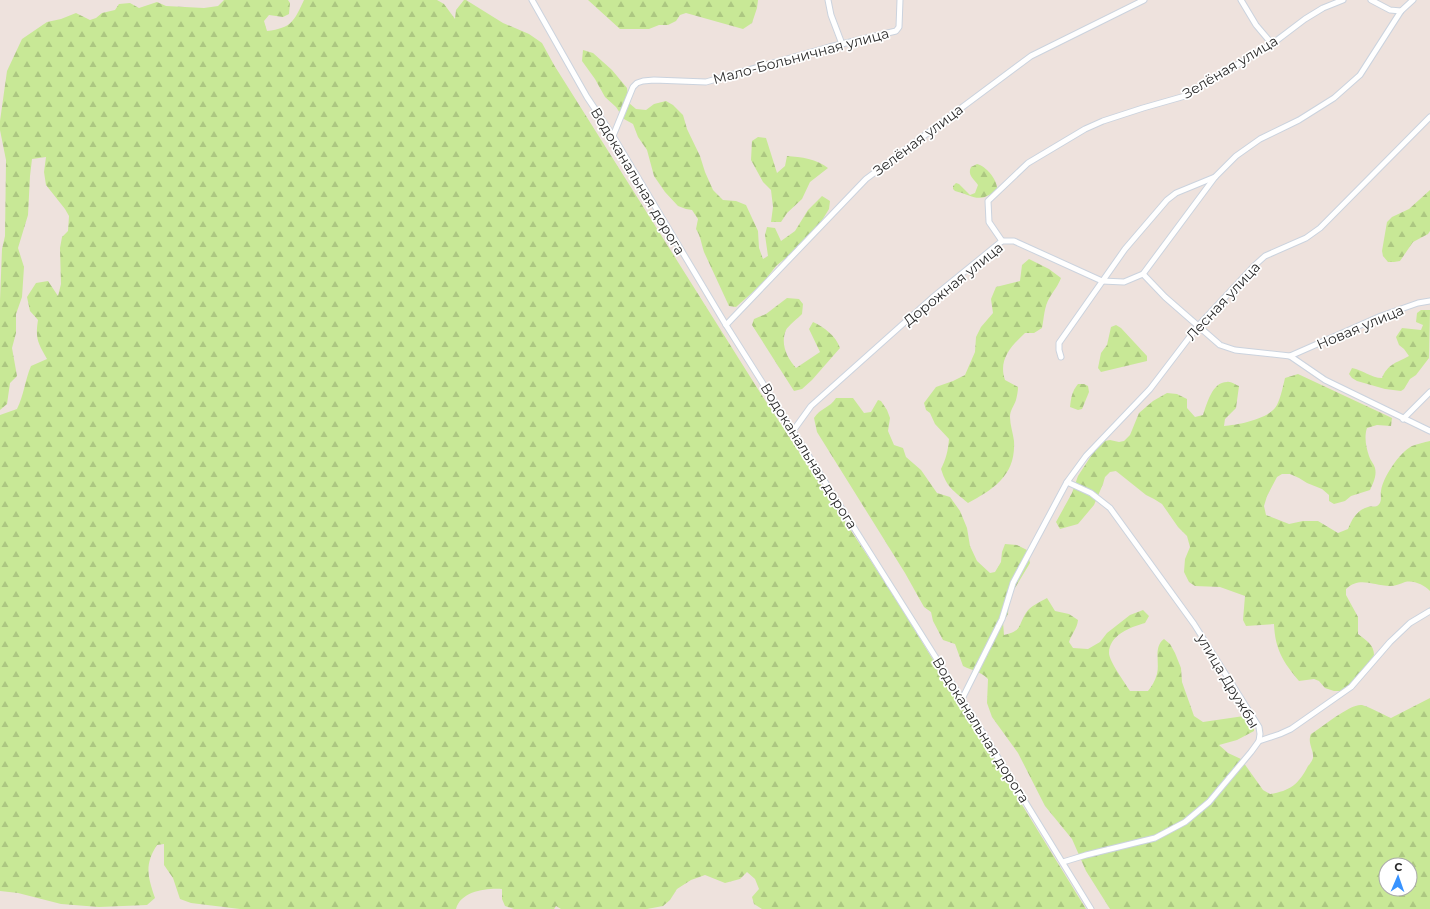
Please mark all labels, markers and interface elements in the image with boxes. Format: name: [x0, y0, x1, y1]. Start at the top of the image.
street label: Мало-Больничная улица: [711, 24, 891, 88]
street label: Зелёная улица: [1179, 31, 1281, 103]
street label: Зелёная улица: [869, 100, 967, 180]
street label: Водоканальная дорога: [587, 104, 689, 258]
street label: Дорожная улица: [899, 238, 1007, 330]
street label: Лесная улица: [1182, 258, 1264, 344]
street label: Новая улица: [1314, 301, 1406, 353]
street label: Водоканальная дорога: [757, 380, 861, 532]
street label: улица Дружбы: [1192, 630, 1263, 732]
street label: Водоканальная дорога: [929, 654, 1033, 806]
north arrow: [1378, 857, 1418, 897]
text: С: [1394, 860, 1403, 874]

